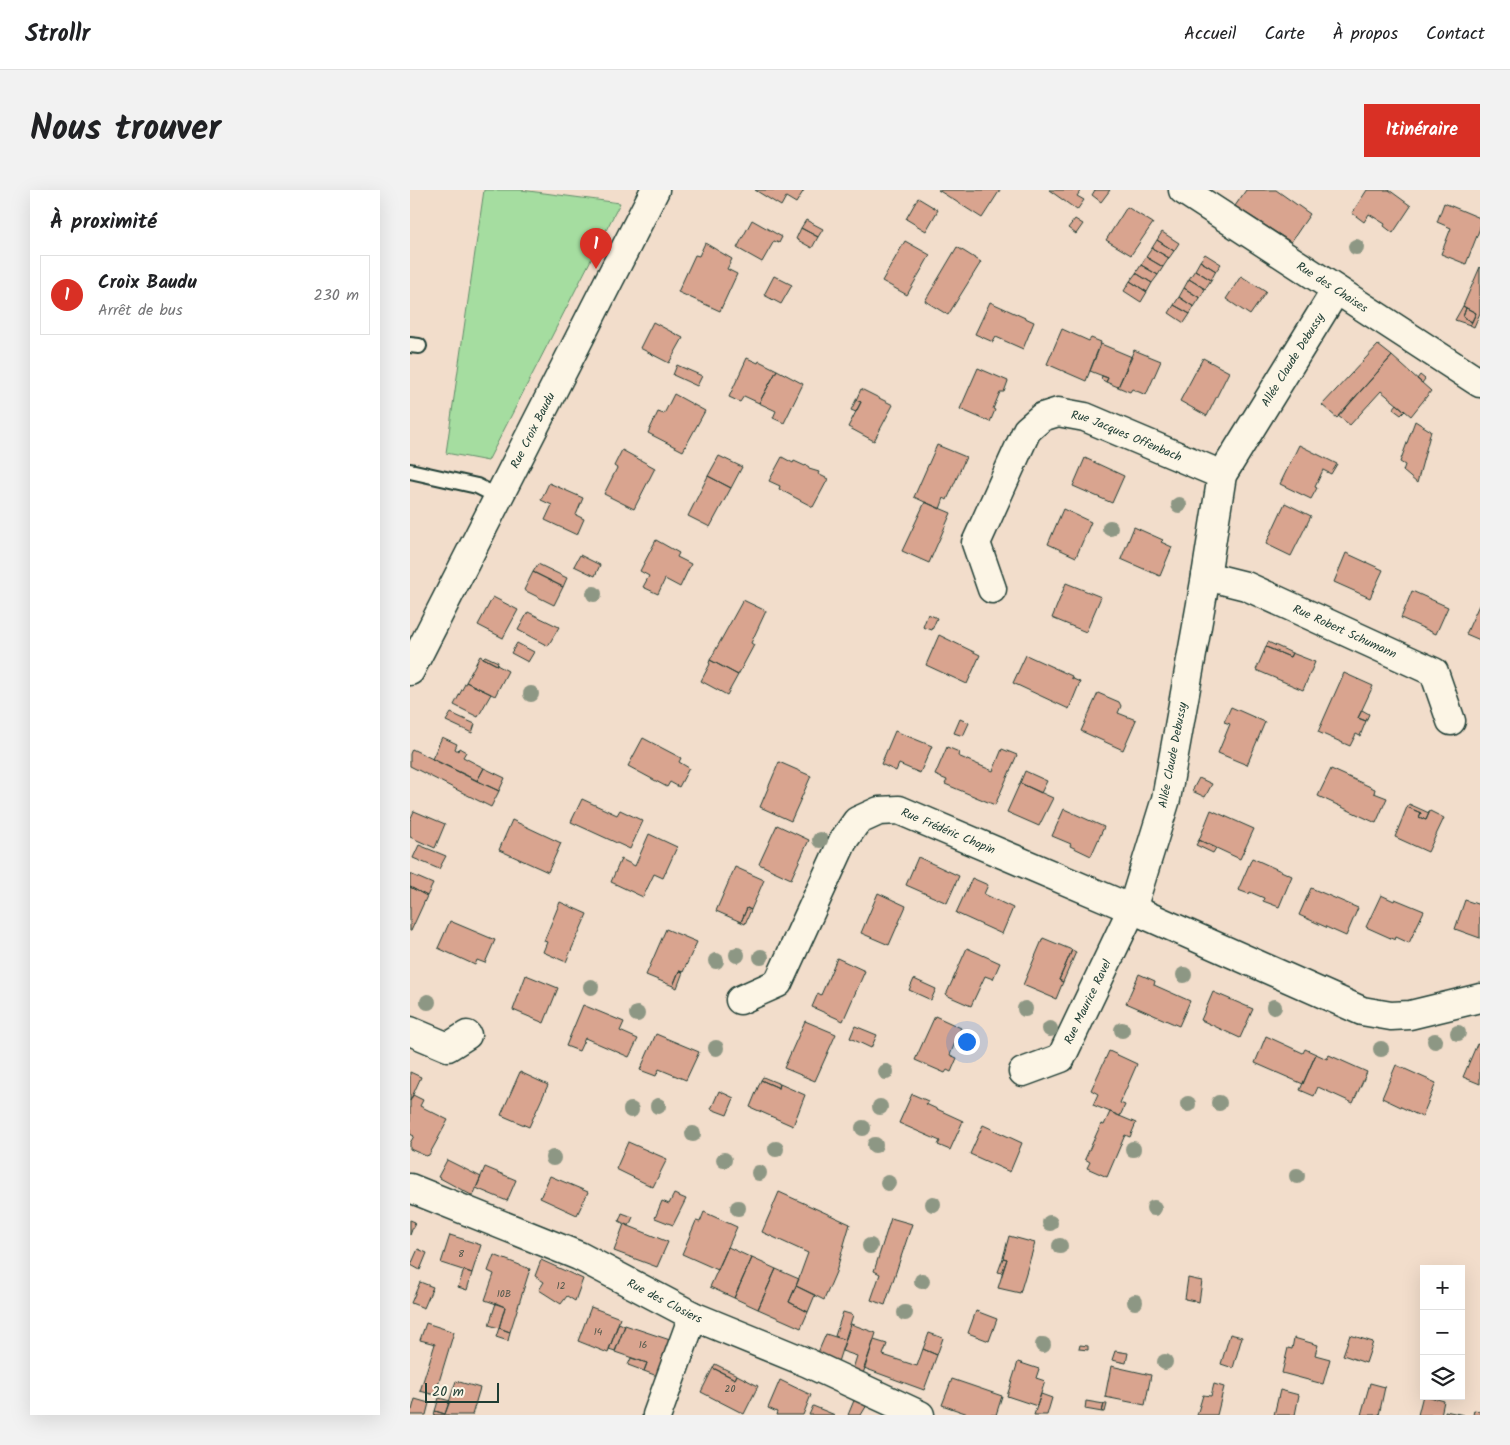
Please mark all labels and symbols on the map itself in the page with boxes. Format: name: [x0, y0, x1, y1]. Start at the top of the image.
pin: 1: [580, 228, 612, 269]
street label: Rue des Chaises: [1293, 257, 1372, 317]
street label: Allée Claude Debussy: [1256, 309, 1330, 411]
street label: Rue Croix Baudu: [505, 389, 560, 472]
street label: Rue Jacques Offenbach: [1070, 405, 1185, 466]
street label: Rue Robert Schumann: [1290, 599, 1400, 663]
street label: Allée Claude Debussy: [1153, 700, 1193, 810]
street label: Rue Frédéric Chopin: [898, 802, 998, 859]
street label: Rue Maurice Ravel: [1059, 956, 1117, 1048]
your location: [954, 1029, 980, 1055]
house number: 8: [458, 1246, 465, 1262]
street label: Rue des Closiers: [624, 1273, 705, 1328]
house number: 12: [557, 1278, 566, 1294]
house number: 10B: [497, 1286, 511, 1302]
house number: 14: [594, 1324, 603, 1340]
house number: 16: [639, 1337, 647, 1353]
scale bar: [425, 1380, 499, 1403]
house number: 20: [725, 1381, 735, 1397]

